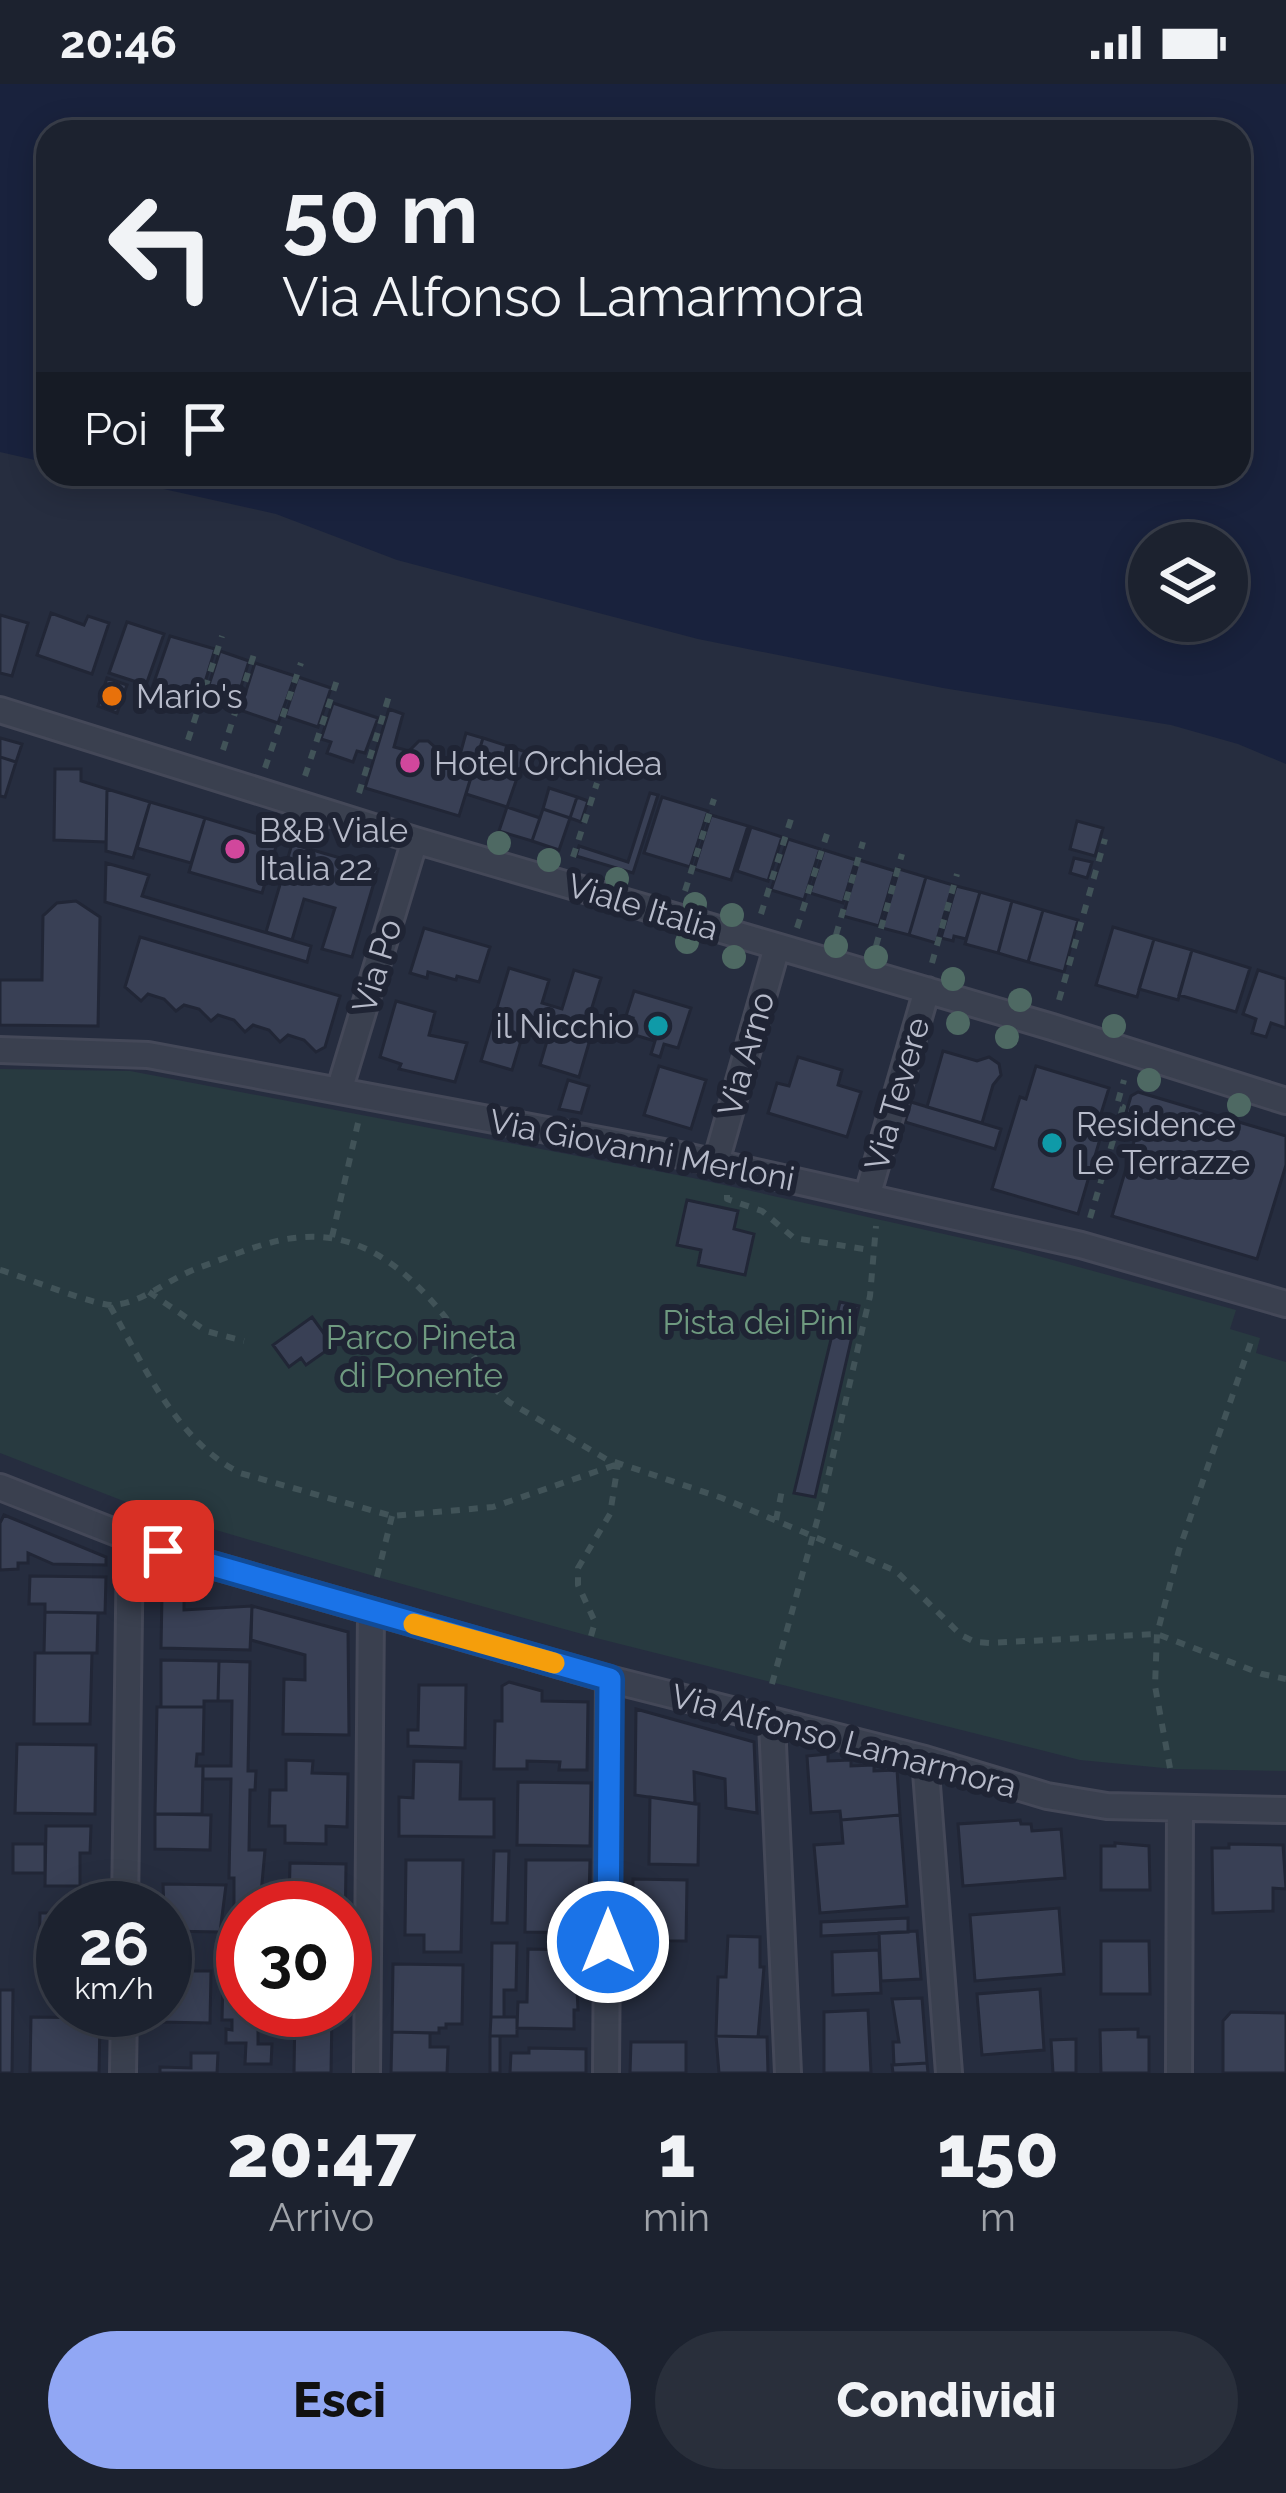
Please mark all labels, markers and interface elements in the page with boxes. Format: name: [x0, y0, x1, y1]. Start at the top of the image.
text: 20:46: [60, 16, 177, 69]
text: 50 m: [282, 164, 478, 263]
icon: left: [84, 168, 240, 324]
text: Via Alfonso Lamarmora: [282, 265, 865, 329]
icon: arrive: [172, 396, 238, 462]
text: Poi: [84, 403, 148, 456]
map controls: [1128, 522, 1248, 642]
button: layers: [1128, 522, 1248, 642]
place label: Mario's: [136, 677, 243, 716]
marker: Mario's: [99, 683, 125, 709]
place label: Hotel Orchidea: [434, 744, 662, 783]
marker: Hotel Orchidea: [397, 750, 423, 776]
place label: B&B Viale Italia 22: [259, 811, 408, 888]
marker: B&B Viale Italia 22: [222, 836, 248, 862]
street label: Viale Italia: [563, 866, 723, 948]
street label: Via Po: [344, 914, 410, 1018]
street label: Via Arno: [710, 987, 782, 1121]
place label: il Nicchio: [496, 1007, 634, 1046]
marker: il Nicchio: [645, 1013, 671, 1039]
street label: Via Tevere: [857, 1013, 937, 1175]
street label: Via Giovanni Merloni: [486, 1101, 798, 1199]
place label: Residence Le Terrazze: [1076, 1105, 1250, 1182]
marker: Residence Le Terrazze: [1039, 1130, 1065, 1156]
park label: Pista dei Pini: [663, 1303, 853, 1342]
park label: Parco Pineta di Ponente: [326, 1318, 516, 1395]
pin: [112, 1500, 214, 1602]
icon: arrive: [130, 1518, 196, 1584]
street label: Via Alfonso Lamarmora: [667, 1676, 1021, 1806]
position arrow: [545, 1879, 671, 2005]
speed limit sign: 30: [216, 1881, 372, 2037]
text: 26: [79, 1909, 149, 1979]
text: km/h: [74, 1971, 154, 2006]
text: 20:47: [227, 2109, 416, 2194]
text: 1: [658, 2109, 695, 2194]
text: 150: [937, 2109, 1059, 2194]
text: Arrivo: [269, 2194, 374, 2240]
text: min: [643, 2194, 710, 2240]
text: m: [980, 2194, 1016, 2240]
button: Esci: [48, 2331, 631, 2469]
button: Condividi: [655, 2331, 1238, 2469]

